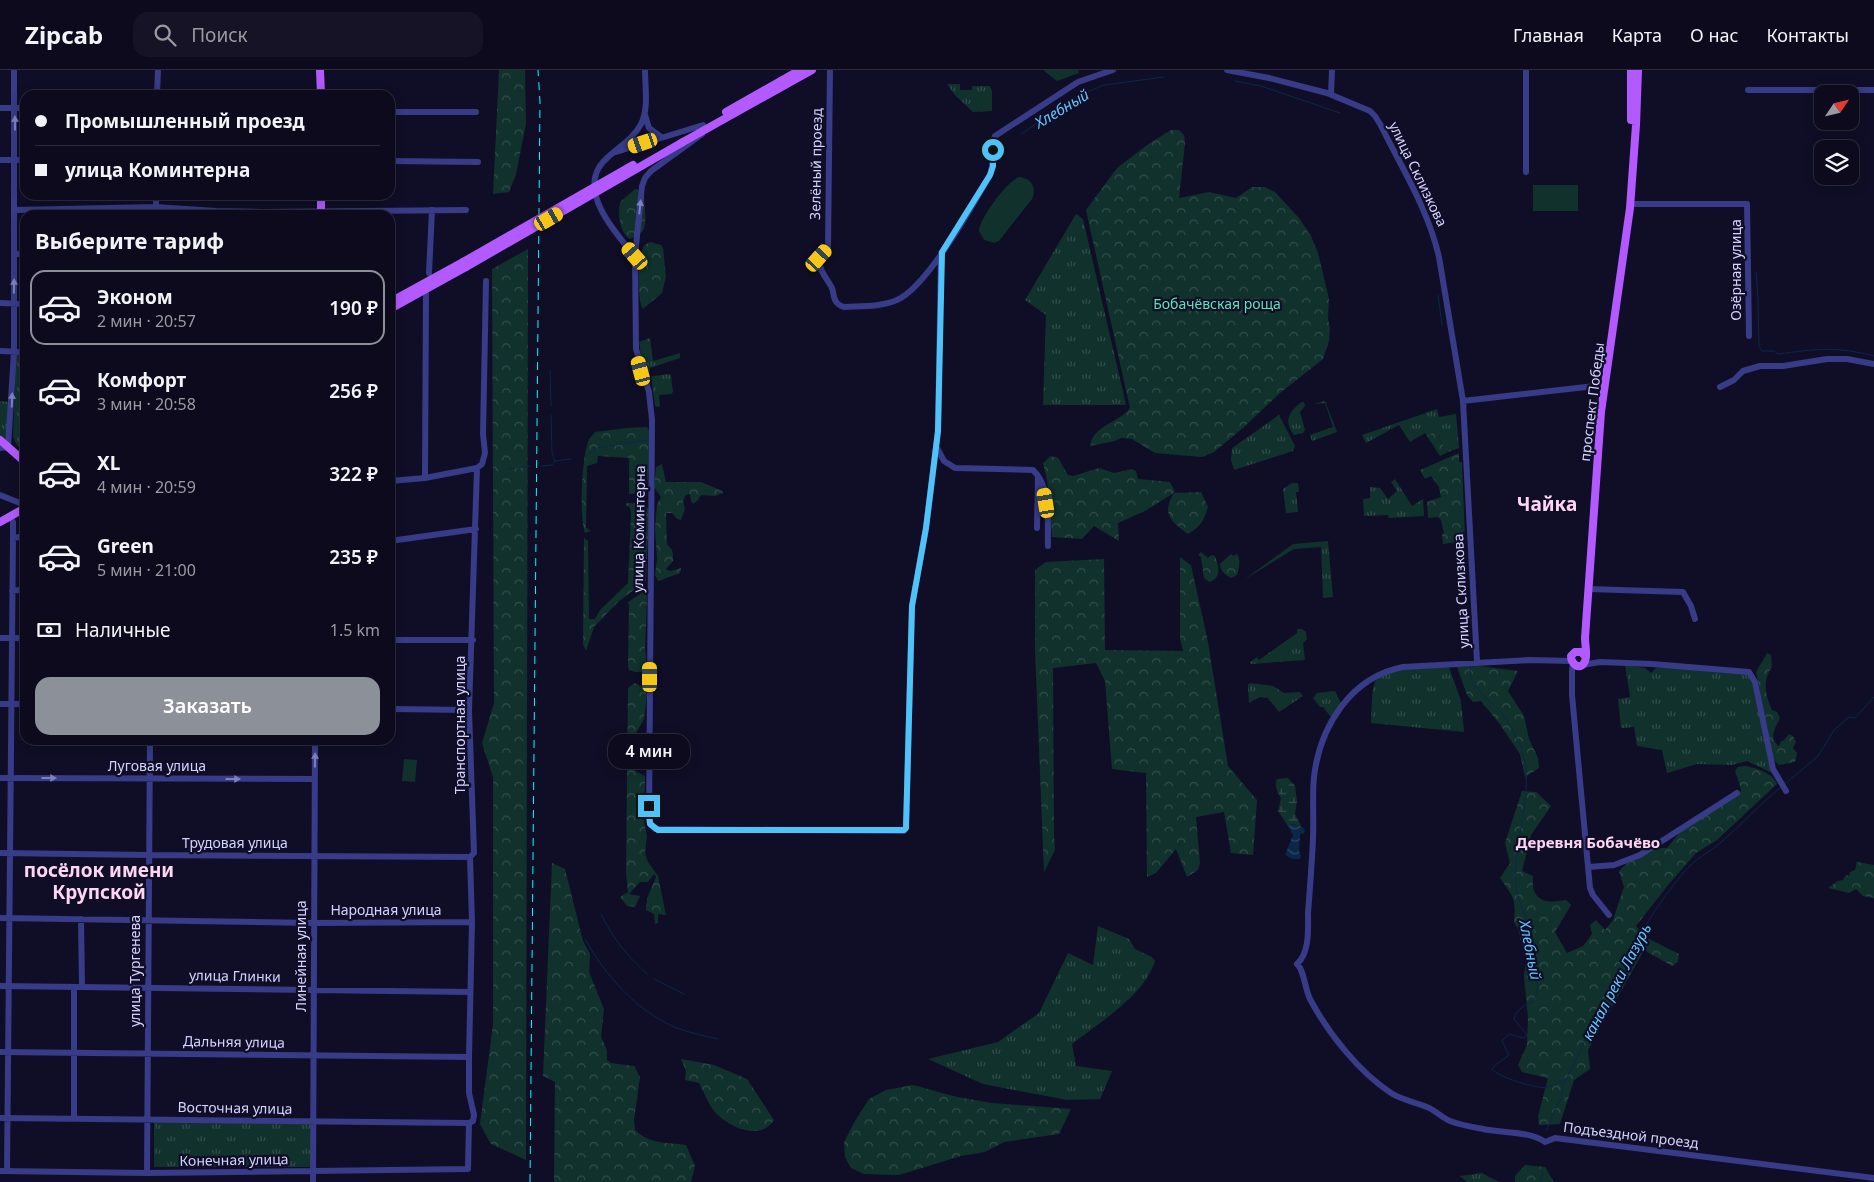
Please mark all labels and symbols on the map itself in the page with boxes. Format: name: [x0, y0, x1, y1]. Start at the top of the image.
water label: Хлебный: [1030, 84, 1093, 133]
north arrow: [1814, 85, 1859, 130]
street label: Зелёный проезд: [805, 108, 826, 220]
one-way arrow: [11, 115, 19, 131]
street label: улица Склизкова: [1385, 118, 1452, 229]
car: [626, 131, 659, 155]
route start: [982, 139, 1004, 161]
one-way arrow: [636, 199, 644, 215]
car: [532, 205, 565, 233]
street label: Озёрная улица: [1726, 219, 1745, 321]
car: [619, 240, 650, 272]
car: [803, 242, 834, 274]
one-way arrow: [10, 278, 18, 294]
park label: Бобачёвская роща: [1153, 294, 1281, 313]
street label: проспект Победы: [1575, 341, 1608, 462]
car: [629, 355, 652, 387]
one-way arrow: [8, 391, 16, 407]
street label: улица Коминтерна: [628, 465, 649, 593]
car: [1036, 487, 1055, 519]
district label: Чайка: [1517, 491, 1577, 517]
street label: улица Склизкова: [1448, 533, 1473, 649]
street label: Транспортная улица: [450, 656, 469, 794]
car: [642, 662, 657, 692]
callout: 4 мин: [608, 734, 690, 768]
one-way arrow: [311, 751, 319, 767]
street label: Луговая улица: [108, 756, 206, 775]
one-way arrow: [41, 774, 57, 782]
one-way arrow: [225, 775, 241, 783]
route end: [638, 795, 660, 817]
district label: Деревня Бобачёво: [1516, 832, 1660, 852]
street label: Трудовая улица: [182, 833, 288, 852]
district label: посёлок имени Крупской: [24, 857, 174, 905]
street label: Линейная улица: [291, 900, 310, 1012]
street label: Народная улица: [330, 900, 442, 919]
street label: улица Тургенева: [125, 915, 144, 1027]
water label: Хлебный: [1515, 917, 1547, 982]
water label: канал реки Лазурь: [1577, 919, 1655, 1043]
street label: улица Глинки: [189, 965, 281, 986]
street label: Дальняя улица: [183, 1031, 285, 1052]
street label: Восточная улица: [177, 1097, 293, 1118]
street label: Подъездной проезд: [1562, 1117, 1700, 1152]
street label: Конечная улица: [179, 1149, 289, 1170]

